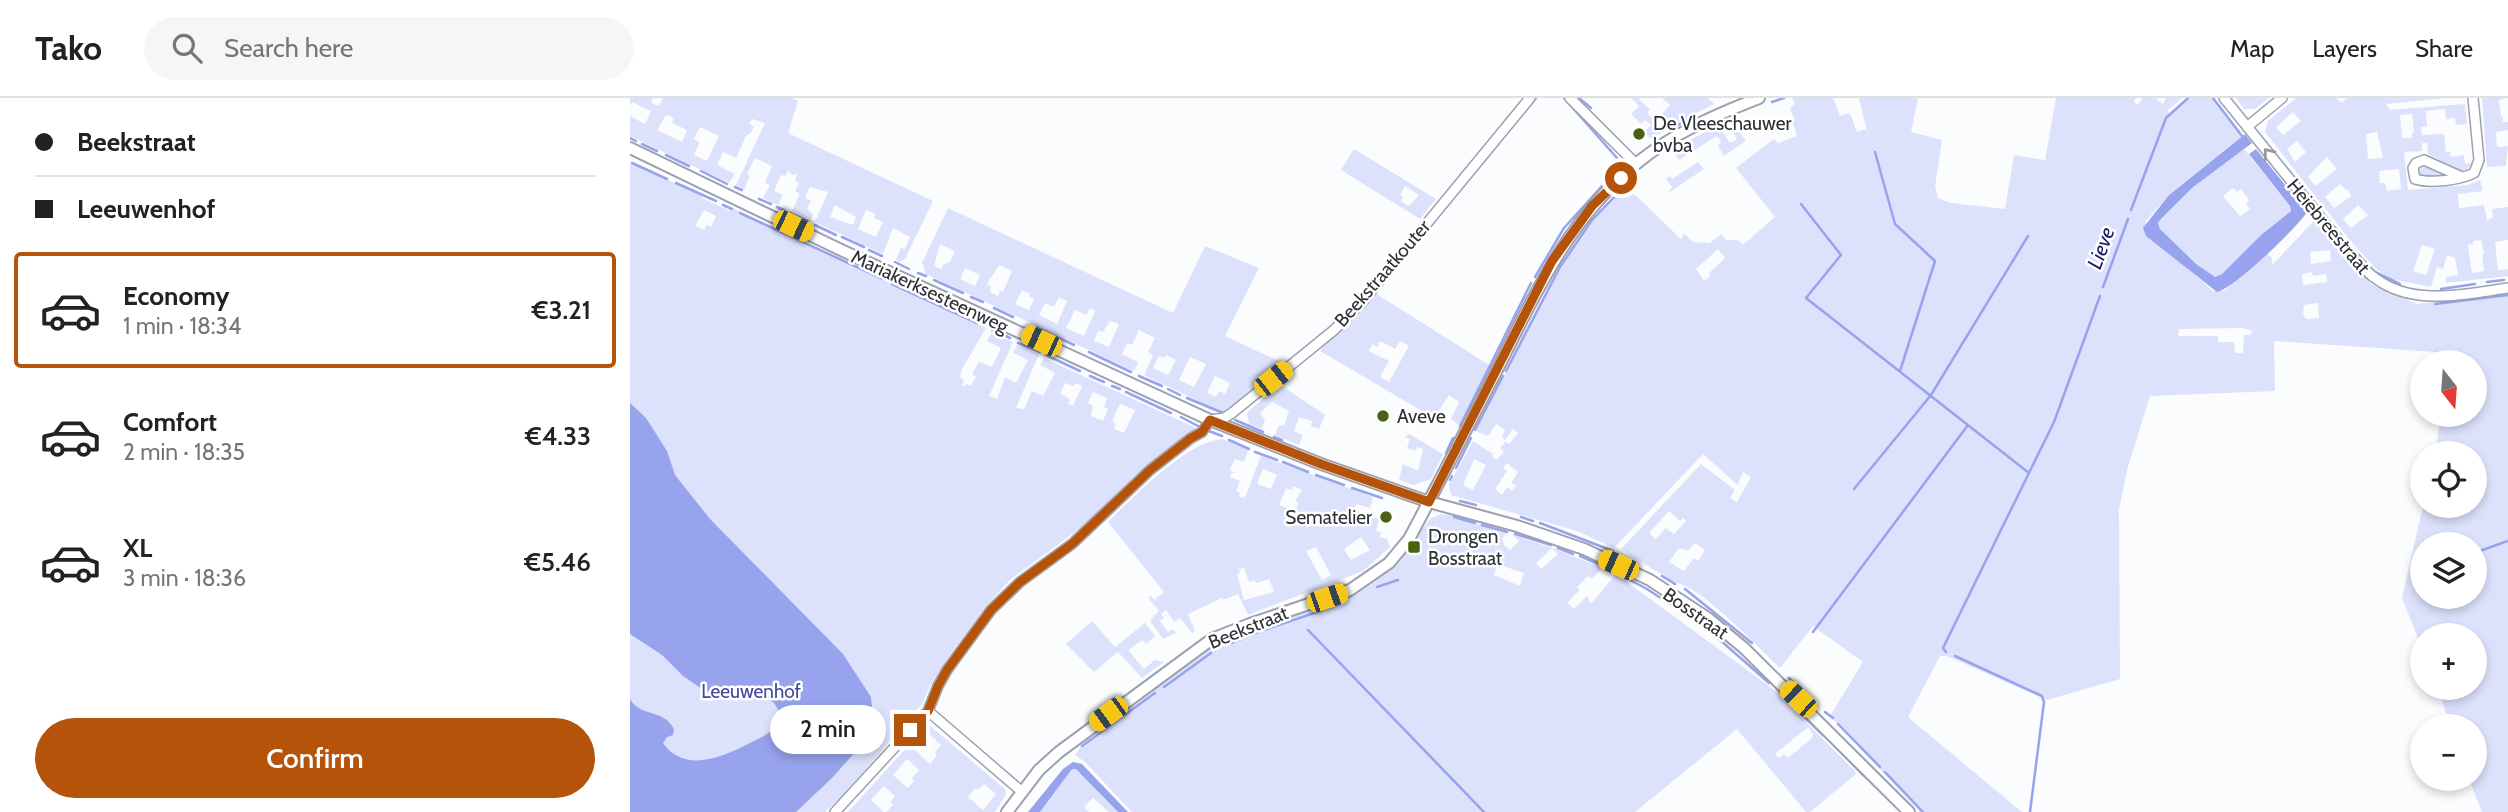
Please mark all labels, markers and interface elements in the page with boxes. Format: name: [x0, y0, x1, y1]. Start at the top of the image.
search box: [144, 17, 634, 80]
text: Tako: [35, 28, 102, 68]
icon: search: [168, 29, 206, 67]
text: Search here: [224, 32, 353, 64]
text: Map: [2230, 34, 2274, 63]
text: Layers: [2312, 34, 2377, 63]
text: Share: [2415, 34, 2473, 63]
place label: De Vleeschauwer bvba: [1653, 112, 1791, 157]
text: Beekstraat: [77, 126, 196, 158]
marker: De Vleeschauwer bvba: [1631, 126, 1647, 142]
one-way arrow: [2264, 149, 2277, 161]
route start: [1605, 162, 1637, 194]
street label: Heiebreestraat: [2282, 174, 2375, 279]
text: Leeuwenhof: [77, 193, 215, 225]
car: [770, 207, 817, 245]
street label: Beekstraatkouter: [1330, 215, 1435, 332]
water label: Lieve: [2081, 223, 2120, 272]
street label: Mariakerksesteenweg: [848, 245, 1012, 338]
icon: car: [39, 279, 102, 342]
text: Economy: [123, 280, 229, 312]
text: €3.21: [532, 294, 591, 326]
text: 1 min · 18:34: [123, 312, 241, 340]
car: [1018, 323, 1065, 359]
north arrow: [2410, 350, 2487, 427]
map controls: [2410, 350, 2487, 791]
car: [1250, 358, 1297, 400]
icon: car: [39, 405, 102, 468]
place label: Aveve: [1397, 405, 1446, 428]
text: Comfort: [123, 406, 217, 438]
marker: Aveve: [1375, 408, 1391, 424]
text: €4.33: [525, 420, 591, 452]
text: 2 min · 18:35: [123, 438, 245, 466]
button: locate: [2410, 441, 2487, 518]
place label: Sematelier: [1285, 506, 1372, 529]
marker: Sematelier: [1378, 509, 1394, 525]
place label: Drongen Bosstraat: [1428, 525, 1503, 570]
icon: car: [39, 531, 102, 594]
text: XL: [123, 532, 152, 564]
button: layers: [2410, 532, 2487, 609]
marker: Drongen Bosstraat: [1406, 539, 1422, 555]
text: €5.46: [524, 546, 591, 578]
car: [1595, 547, 1642, 583]
text: 3 min · 18:36: [123, 564, 246, 592]
car: [1304, 581, 1351, 615]
street label: Bosstraat: [1659, 583, 1733, 644]
street label: Beekstraat: [1205, 601, 1292, 654]
button: +: [2410, 623, 2487, 700]
car: [1776, 677, 1821, 721]
park label: Leeuwenhof: [701, 680, 802, 703]
car: [1085, 693, 1132, 735]
callout: 2 min: [770, 706, 886, 754]
route end: [894, 714, 926, 746]
button: −: [2410, 714, 2487, 791]
text: 2 min: [800, 715, 856, 743]
button: Confirm: [35, 718, 595, 798]

